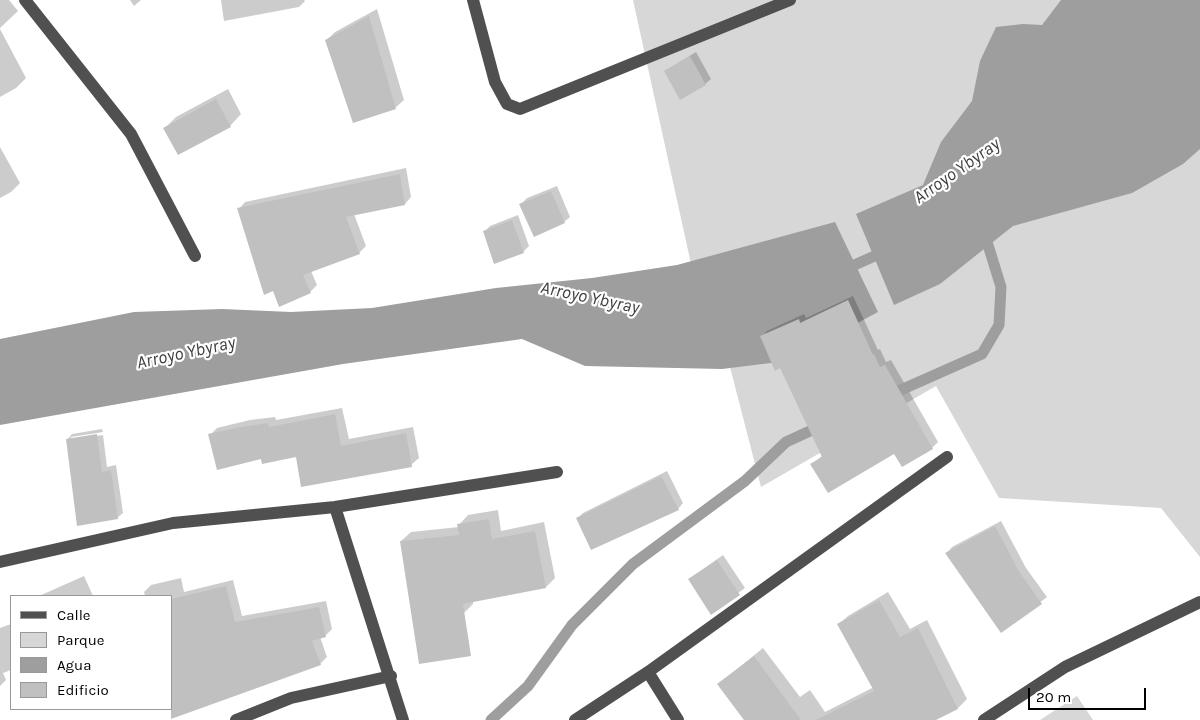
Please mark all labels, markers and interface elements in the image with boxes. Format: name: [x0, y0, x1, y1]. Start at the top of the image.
water label: Arroyo Ybyray: [910, 133, 1004, 209]
water label: Arroyo Ybyray: [539, 277, 641, 319]
water label: Arroyo Ybyray: [135, 332, 237, 374]
legend: [10, 595, 172, 710]
text: Calle: [57, 606, 91, 624]
text: Parque: [57, 631, 105, 649]
text: Agua: [57, 656, 91, 674]
scale bar: [1030, 678, 1148, 710]
text: Edificio: [57, 681, 109, 699]
text: 20 m: [1036, 688, 1071, 706]

